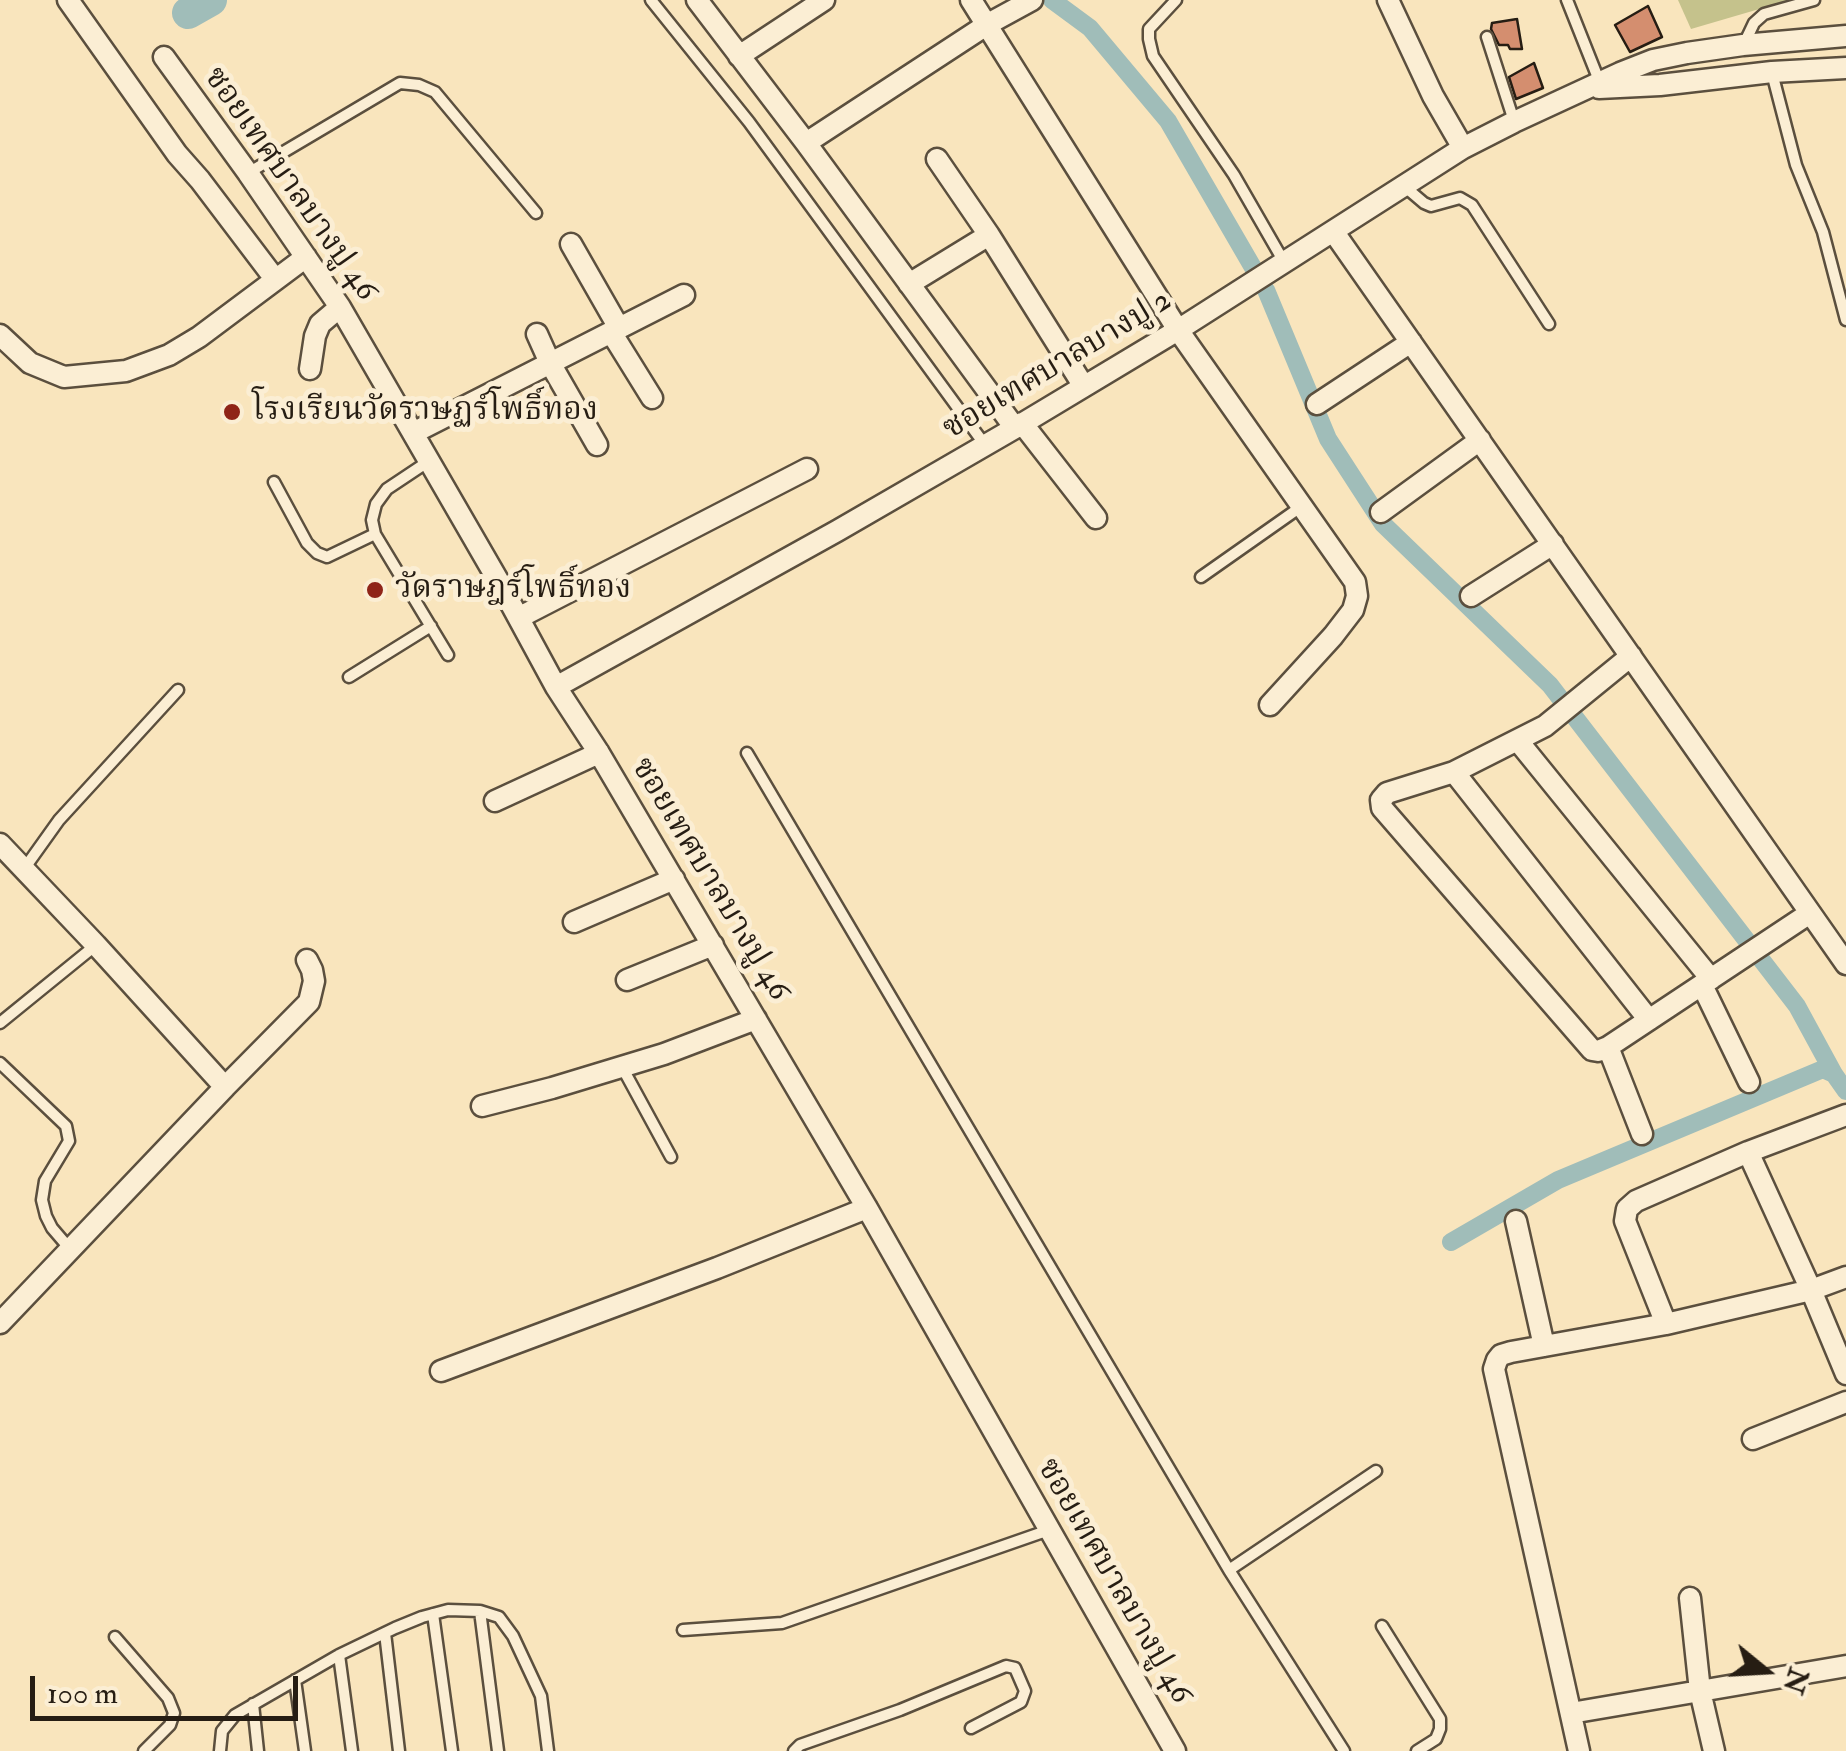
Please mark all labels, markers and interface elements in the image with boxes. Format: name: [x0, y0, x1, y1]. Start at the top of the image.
street label: ซอยเทศบาลบางปู 46: [194, 61, 384, 309]
street label: ซอยเทศบาลบางปู 2: [937, 283, 1179, 449]
place label: โรงเรียนวัดราษฏร์โพธิ์ทอง: [252, 393, 598, 431]
marker: โรงเรียนวัดราษฏร์โพธิ์ทอง: [221, 401, 243, 423]
place label: วัดราษฎร์โพธิ์ทอง: [395, 571, 631, 609]
marker: วัดราษฎร์โพธิ์ทอง: [364, 579, 386, 601]
street label: ซอยเทศบาลบางปู 46: [621, 751, 797, 1009]
street label: ซอยเทศบาลบางปู 46: [1027, 1453, 1199, 1711]
north arrow: [1716, 1621, 1816, 1721]
scale bar: [35, 1656, 302, 1718]
text: N: [1774, 1663, 1816, 1698]
text: 100 m: [47, 1675, 118, 1712]

